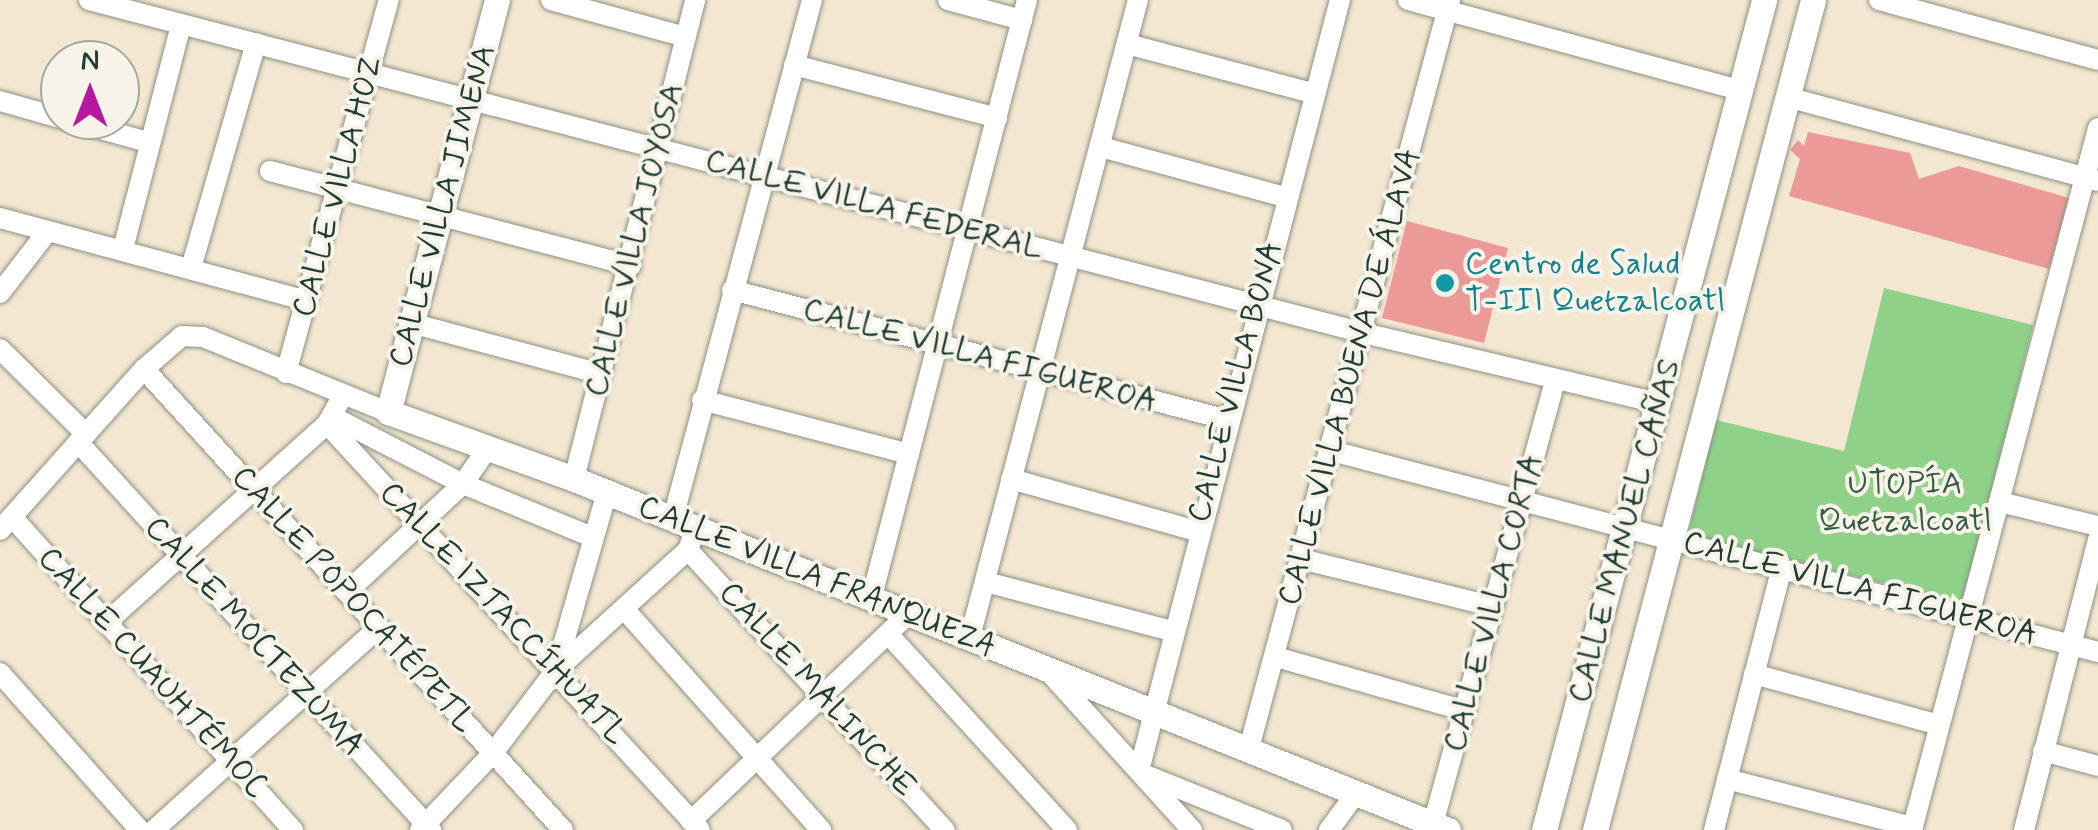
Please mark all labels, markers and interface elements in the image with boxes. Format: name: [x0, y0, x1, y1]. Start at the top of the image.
street label: CALLE VILLA JIMENA: [380, 36, 506, 376]
north arrow: [40, 40, 140, 140]
text: N: [81, 43, 99, 80]
street label: CALLE VILLA HOZ: [284, 49, 392, 325]
street label: CALLE VILLA JOYOSA: [576, 75, 694, 405]
street label: CALLE VILLA FEDERAL: [698, 141, 1050, 269]
street label: CALLE VILLA BUENA DE ÁLAVA: [1270, 142, 1430, 612]
street label: CALLE VILLA BONA: [1179, 234, 1293, 530]
place label: Centro de Salud T-III Quetzalcoatl: [1465, 246, 1725, 321]
marker: Centro de Salud T-III Quetzalcoatl: [1434, 272, 1456, 294]
street label: CALLE VILLA FIGUEROA: [796, 290, 1164, 422]
street label: CALLE MANUEL CAÑAS: [1561, 357, 1689, 705]
street label: CALLE VILLA CORTA: [1435, 447, 1553, 759]
street label: CALLE POPOCATÉPETL: [222, 458, 484, 742]
park label: UTOPÍA Quetzalcoatl: [1818, 466, 1992, 541]
street label: CALLE IZTACCÍHUATL: [369, 472, 637, 756]
street label: CALLE VILLA FRANQUEZA: [629, 486, 1005, 668]
street label: CALLE MOCTEZUMA: [134, 507, 374, 767]
street label: CALLE VILLA FIGUEROA: [1676, 523, 2044, 655]
street label: CALLE CUAUHTÉMOC: [29, 540, 275, 806]
street label: CALLE MALINCHE: [711, 575, 923, 805]

